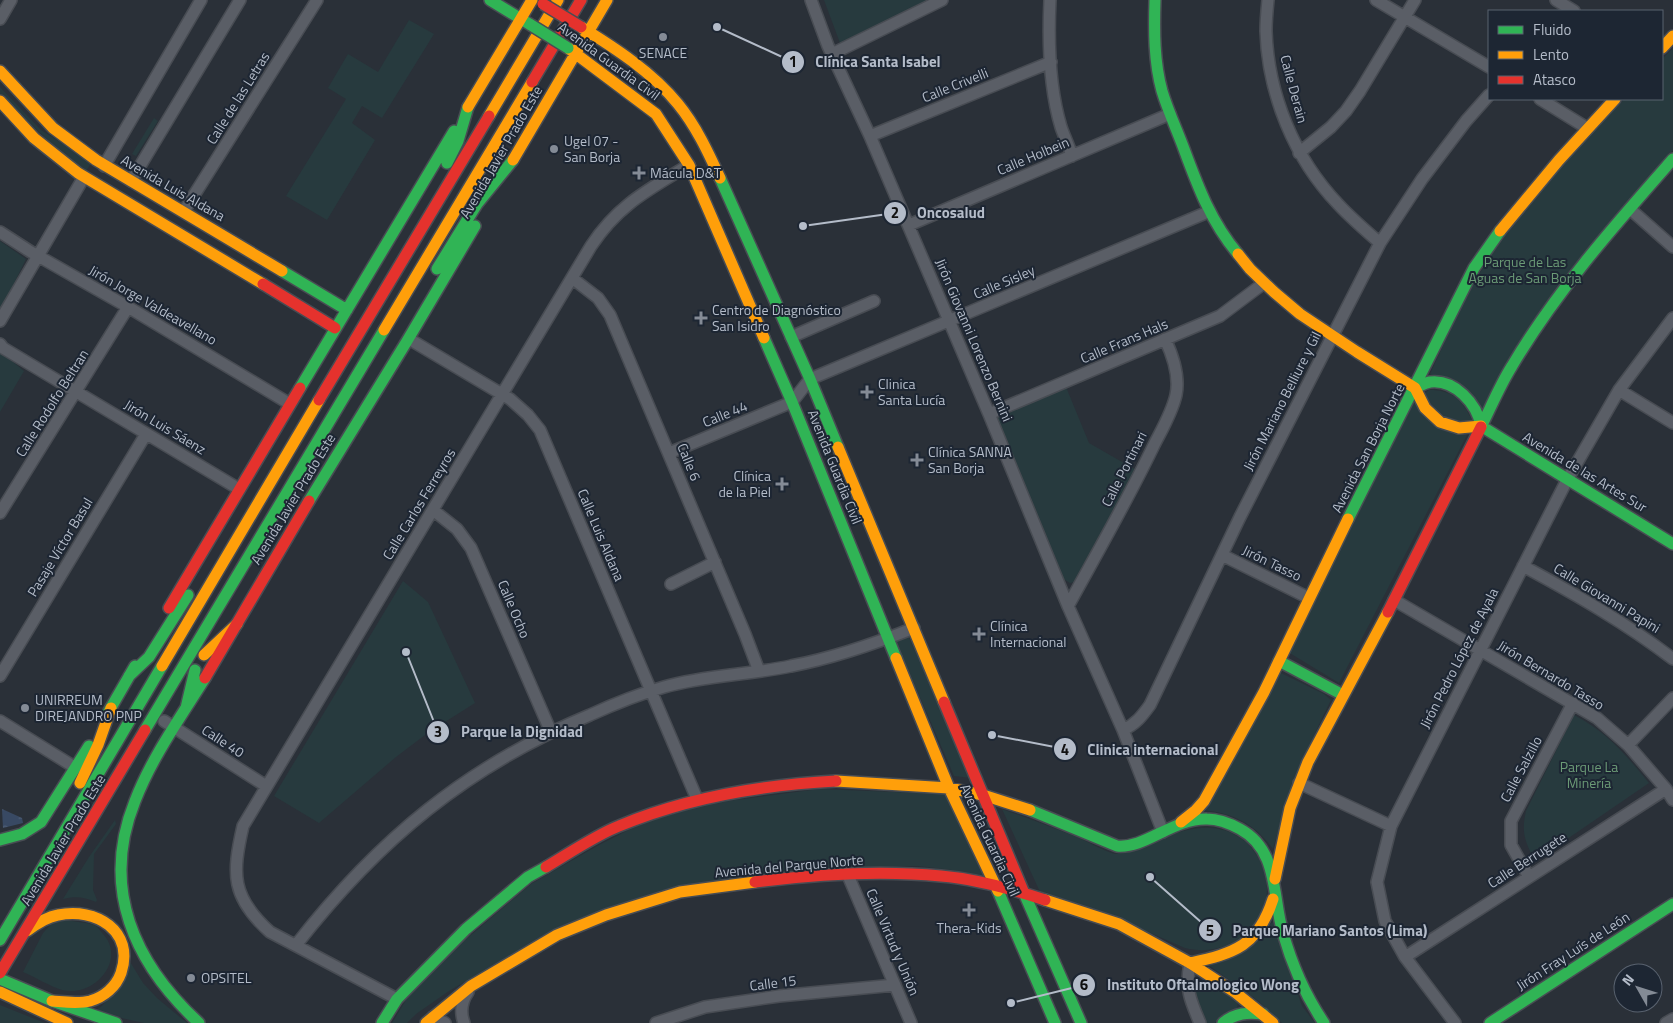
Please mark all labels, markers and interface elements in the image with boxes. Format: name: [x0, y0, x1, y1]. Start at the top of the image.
legend: [1488, 10, 1663, 100]
street label: Avenida Guardia Civil: [554, 16, 665, 105]
text: Fluido: [1533, 18, 1572, 41]
marker: SENACE: [657, 31, 669, 43]
place label: SENACE: [639, 42, 687, 63]
text: Lento: [1533, 43, 1569, 66]
street label: Calle de las Letras: [201, 47, 274, 148]
callout: Clínica Santa Isabel: [780, 47, 951, 77]
text: 1: [789, 50, 797, 73]
text: Clínica Santa Isabel: [815, 50, 941, 73]
street label: Calle Derain: [1275, 52, 1314, 125]
street label: Calle Crivelli: [918, 62, 991, 107]
text: Atasco: [1533, 68, 1576, 91]
street label: Avenida Javier Prado Este: [454, 82, 547, 222]
place label: Ugel 07 - San Borja: [564, 130, 620, 167]
street label: Calle Holbein: [994, 131, 1072, 180]
marker: Ugel 07 - San Borja: [548, 143, 560, 155]
street label: Avenida Luis Aldana: [117, 149, 229, 226]
place label: Mácula D&T: [650, 162, 722, 183]
marker: Mácula D&T: [632, 166, 646, 180]
callout: Oncosalud: [882, 198, 995, 228]
text: 2: [891, 201, 899, 224]
text: Oncosalud: [917, 201, 985, 224]
park label: Parque de Las Aguas de San Borja: [1468, 251, 1582, 288]
street label: Jirón Giovanni Lorenzo Bernini: [931, 255, 1018, 425]
street label: Jirón Jorge Valdeavellano: [85, 259, 221, 350]
street label: Calle Sisley: [970, 259, 1038, 304]
place label: Centro de Diagnóstico San Isidro: [712, 299, 841, 336]
marker: Centro de Diagnóstico San Isidro: [694, 311, 708, 325]
street label: Calle Frans Hals: [1077, 313, 1171, 368]
street label: Jirón Mariano Belliure y Gil: [1237, 327, 1326, 474]
street label: Calle Rodolfo Beltran: [10, 345, 93, 461]
place label: Clinica Santa Lucía: [878, 373, 945, 410]
street label: Avenida San Borja Norte: [1326, 379, 1409, 516]
marker: Clinica Santa Lucía: [860, 385, 874, 399]
street label: Jirón Luis Sáenz: [120, 394, 210, 459]
street label: Calle 44: [699, 395, 751, 432]
street label: Avenida Guardia Civil: [803, 406, 868, 527]
street label: Avenida de las Artes Sur: [1519, 426, 1652, 517]
street label: Calle Portinari: [1096, 427, 1152, 510]
street label: Avenida Javier Prado Este: [245, 429, 340, 568]
street label: Calle 6: [672, 440, 707, 484]
place label: Clínica SANNA San Borja: [928, 441, 1012, 478]
street label: Calle Carlos Ferreyros: [377, 444, 460, 564]
marker: Clínica SANNA San Borja: [910, 453, 924, 467]
place label: Clínica de la Piel: [718, 465, 771, 502]
marker: Clínica de la Piel: [775, 477, 789, 491]
street label: Calle Luis Aldana: [573, 485, 630, 584]
street label: Pasaje Víctor Basul: [22, 493, 98, 600]
street label: Jirón Tasso: [1239, 539, 1305, 586]
street label: Calle Giovanni Papini: [1550, 557, 1665, 638]
street label: Calle Ocho: [493, 576, 536, 641]
street label: Jirón Pedro López de Ayala: [1414, 584, 1503, 732]
place label: Clínica Internacional: [990, 615, 1067, 652]
marker: Clínica Internacional: [972, 627, 986, 641]
street label: Jirón Bernardo Tasso: [1494, 634, 1609, 715]
place label: UNIRREUM DIREJANDRO PNP: [35, 689, 142, 726]
marker: UNIRREUM DIREJANDRO PNP: [19, 702, 31, 714]
callout: Parque la Dignidad: [426, 717, 593, 747]
street label: Calle 40: [198, 719, 249, 762]
text: 3: [434, 720, 442, 743]
text: Parque la Dignidad: [461, 720, 583, 743]
street label: Calle Salzillo: [1494, 732, 1547, 806]
callout: Clinica internacional: [1052, 734, 1229, 764]
text: 4: [1061, 738, 1069, 761]
text: Clinica internacional: [1087, 738, 1219, 761]
park label: Parque La Minería: [1560, 756, 1618, 793]
street label: Avenida Javier Prado Este: [15, 770, 110, 909]
street label: Avenida Guardia Civil: [955, 780, 1026, 899]
street label: Calle Berrugete: [1483, 826, 1570, 893]
street label: Avenida del Parque Norte: [714, 849, 864, 882]
street label: Calle Virtud y Unión: [861, 885, 925, 999]
marker: Thera-Kids: [962, 903, 976, 917]
street label: Jirón Fray Luís de León: [1512, 906, 1634, 995]
callout: Parque Mariano Santos (Lima): [1197, 915, 1437, 945]
place label: Thera-Kids: [937, 917, 1001, 938]
text: 5: [1206, 919, 1214, 942]
text: Parque Mariano Santos (Lima): [1232, 919, 1428, 942]
north arrow: [1613, 963, 1663, 1013]
place label: OPSITEL: [201, 967, 252, 988]
street label: Calle 15: [748, 969, 798, 996]
text: N: [1616, 969, 1639, 990]
callout: Instituto Oftalmologico Wong: [1072, 970, 1309, 1000]
marker: OPSITEL: [185, 972, 197, 984]
text: 6: [1080, 973, 1088, 996]
text: Instituto Oftalmologico Wong: [1107, 973, 1299, 996]

